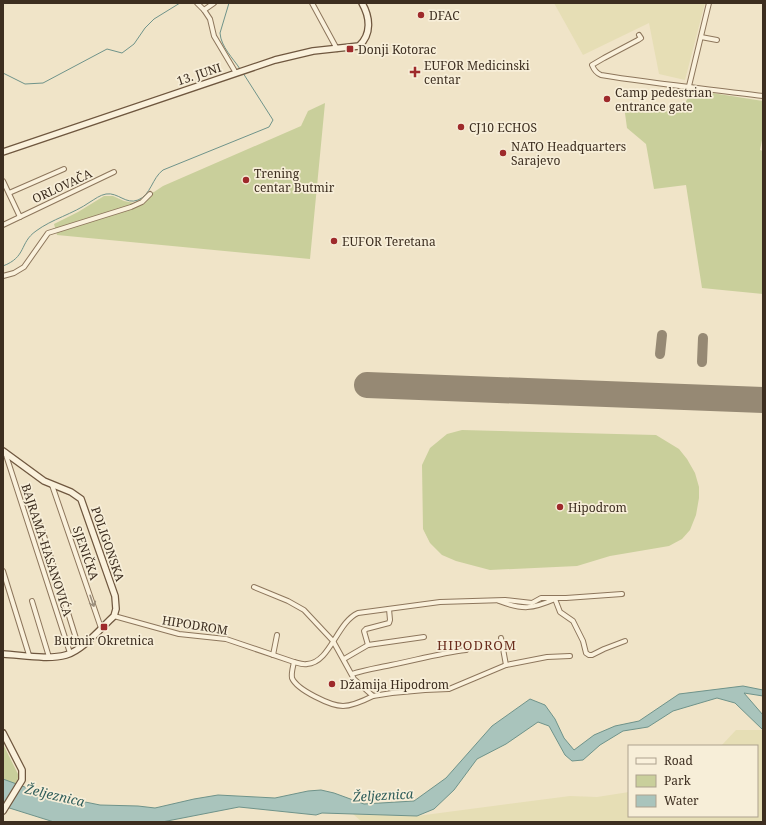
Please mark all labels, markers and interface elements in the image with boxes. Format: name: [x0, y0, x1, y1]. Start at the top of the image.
place label: DFAC: [429, 7, 460, 24]
marker: DFAC: [416, 10, 426, 20]
place label: Donji Kotorac: [358, 41, 436, 58]
marker: Donji Kotorac: [345, 44, 355, 54]
place label: EUFOR Medicinski centar: [424, 57, 530, 88]
street label: 13. JUNI: [175, 59, 223, 89]
marker: EUFOR Medicinski centar: [409, 66, 421, 78]
place label: Camp pedestrian entrance gate: [615, 84, 712, 115]
marker: Camp pedestrian entrance gate: [602, 94, 612, 104]
place label: CJ10 ECHOS: [469, 119, 537, 136]
marker: CJ10 ECHOS: [456, 122, 466, 132]
place label: NATO Headquarters Sarajevo: [511, 138, 626, 169]
marker: NATO Headquarters Sarajevo: [498, 148, 508, 158]
street label: ORLOVAČA: [29, 165, 95, 207]
place label: Trening centar Butmir: [254, 165, 335, 196]
marker: Trening centar Butmir: [241, 175, 251, 185]
place label: EUFOR Teretana: [342, 233, 436, 250]
marker: EUFOR Teretana: [329, 236, 339, 246]
street label: BAJRAMA HASANOVIĆA: [18, 482, 77, 619]
place label: Hipodrom: [568, 499, 627, 516]
marker: Hipodrom: [555, 502, 565, 512]
street label: POLIGONSKA: [87, 504, 129, 584]
street label: SJENIČKA: [69, 524, 103, 583]
one-way arrow: [88, 595, 96, 607]
street label: HIPODROM: [161, 611, 229, 639]
marker: Butmir Okretnica: [99, 622, 109, 632]
place label: Butmir Okretnica: [54, 632, 154, 649]
district label: HIPODROM: [437, 636, 517, 654]
place label: Džamija Hipodrom: [340, 676, 449, 693]
marker: Džamija Hipodrom: [327, 679, 337, 689]
legend: [628, 745, 758, 817]
text: Road: [664, 752, 694, 769]
text: Park: [664, 772, 692, 789]
water label: Željeznica: [22, 779, 87, 811]
water label: Željeznica: [351, 784, 414, 806]
text: Water: [664, 792, 699, 809]

